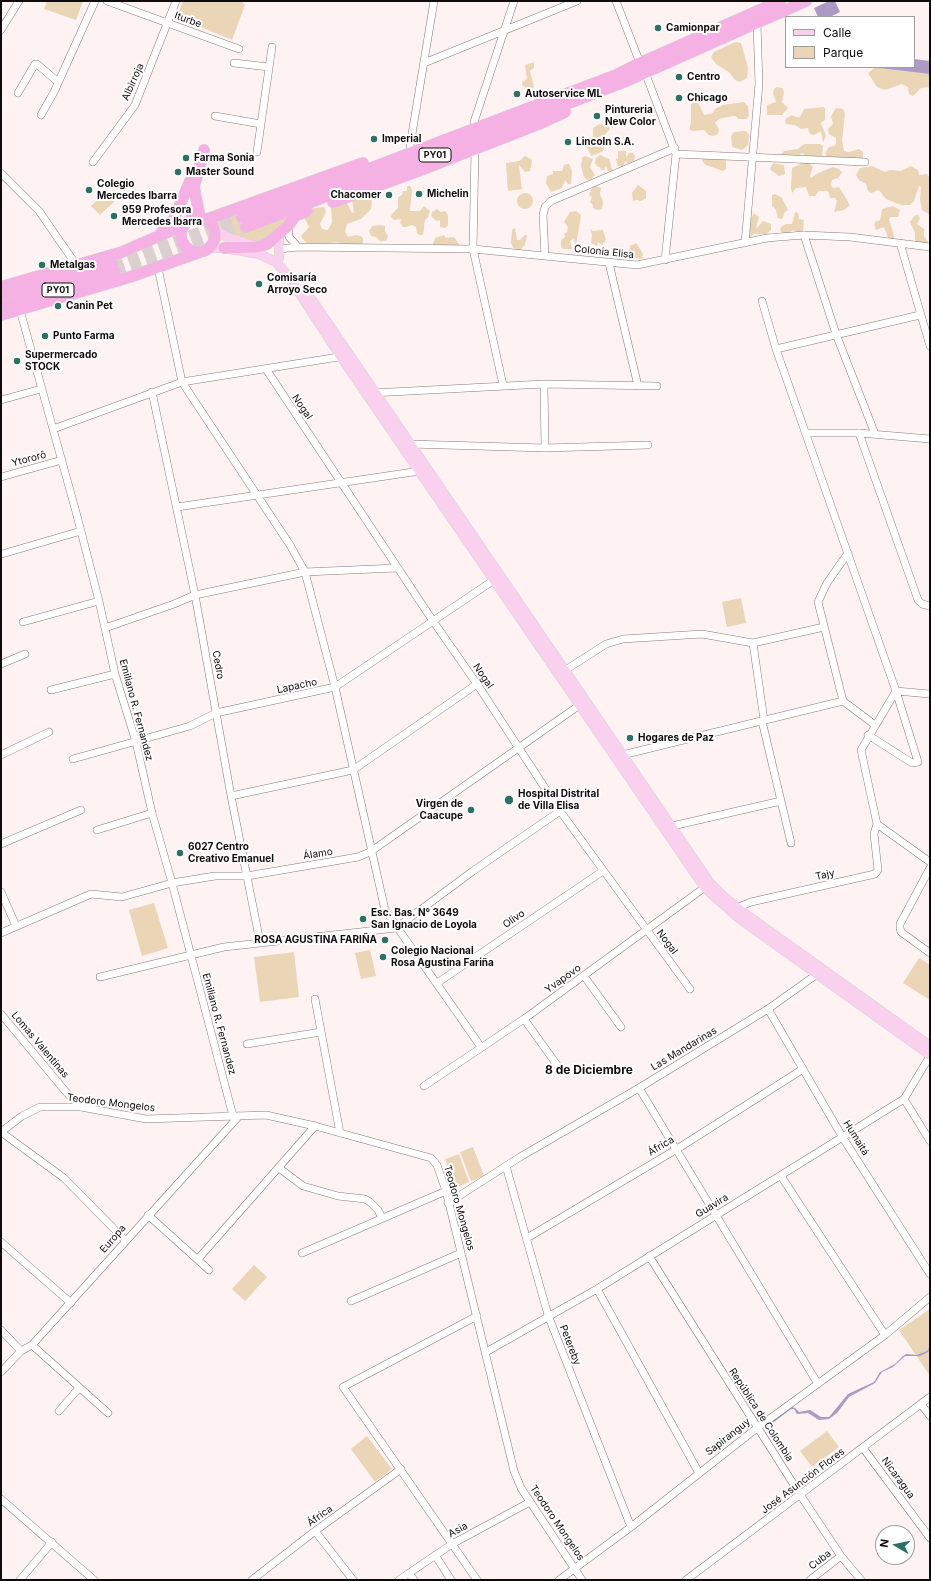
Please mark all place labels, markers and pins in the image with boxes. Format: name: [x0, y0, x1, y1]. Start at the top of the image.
place label: Camionpar: [666, 22, 720, 34]
marker: Camionpar: [653, 23, 663, 33]
place label: Centro: [687, 71, 720, 83]
marker: Centro: [674, 72, 684, 82]
place label: Autoservice ML: [525, 88, 602, 100]
marker: Autoservice ML: [512, 89, 522, 99]
place label: Chicago: [687, 92, 728, 104]
marker: Chicago: [674, 93, 684, 103]
place label: Pintureria New Color: [605, 104, 656, 128]
marker: Pintureria New Color: [592, 111, 602, 121]
place label: Imperial: [382, 133, 422, 145]
marker: Imperial: [369, 134, 379, 144]
place label: Lincoln S.A.: [576, 136, 635, 148]
marker: Lincoln S.A.: [563, 137, 573, 147]
place label: Farma Sonia: [194, 152, 254, 164]
marker: Farma Sonia: [181, 153, 191, 163]
place label: Master Sound: [186, 166, 254, 178]
marker: Master Sound: [173, 167, 183, 177]
place label: Colegio Mercedes Ibarra: [97, 178, 177, 202]
marker: Colegio Mercedes Ibarra: [84, 185, 94, 195]
place label: Michelin: [427, 188, 469, 200]
place label: Chacomer: [330, 189, 381, 201]
marker: Michelin: [414, 189, 424, 199]
marker: Chacomer: [384, 190, 394, 200]
place label: 959 Profesora Mercedes Ibarra: [122, 204, 202, 228]
marker: 959 Profesora Mercedes Ibarra: [109, 211, 119, 221]
place label: Metalgas: [50, 259, 95, 271]
marker: Metalgas: [37, 260, 47, 270]
place label: Comisaría Arroyo Seco: [267, 272, 327, 296]
marker: Comisaría Arroyo Seco: [254, 279, 264, 289]
place label: Canin Pet: [66, 300, 113, 312]
marker: Canin Pet: [53, 301, 63, 311]
place label: Punto Farma: [53, 330, 115, 342]
marker: Punto Farma: [40, 331, 50, 341]
place label: Supermercado STOCK: [25, 349, 97, 372]
marker: Supermercado STOCK: [12, 356, 22, 366]
place label: Hogares de Paz: [638, 732, 714, 744]
marker: Hogares de Paz: [625, 733, 635, 743]
place label: Hospital Distrital de Villa Elisa: [518, 788, 599, 812]
marker: Hospital Distrital de Villa Elisa: [503, 794, 515, 806]
place label: Virgen de Caacupe: [416, 798, 463, 822]
marker: Virgen de Caacupe: [466, 805, 476, 815]
place label: 6027 Centro Creativo Emanuel: [188, 841, 274, 864]
marker: 6027 Centro Creativo Emanuel: [175, 848, 185, 858]
place label: Esc. Bas. N° 3649 San Ignacio de Loyola: [371, 907, 477, 930]
marker: Esc. Bas. N° 3649 San Ignacio de Loyola: [358, 914, 368, 924]
place label: ROSA AGUSTINA FARIÑA: [254, 934, 377, 946]
marker: ROSA AGUSTINA FARIÑA: [380, 935, 390, 945]
place label: Colegio Nacional Rosa Agustina Fariña: [391, 945, 494, 968]
marker: Colegio Nacional Rosa Agustina Fariña: [378, 952, 388, 962]

